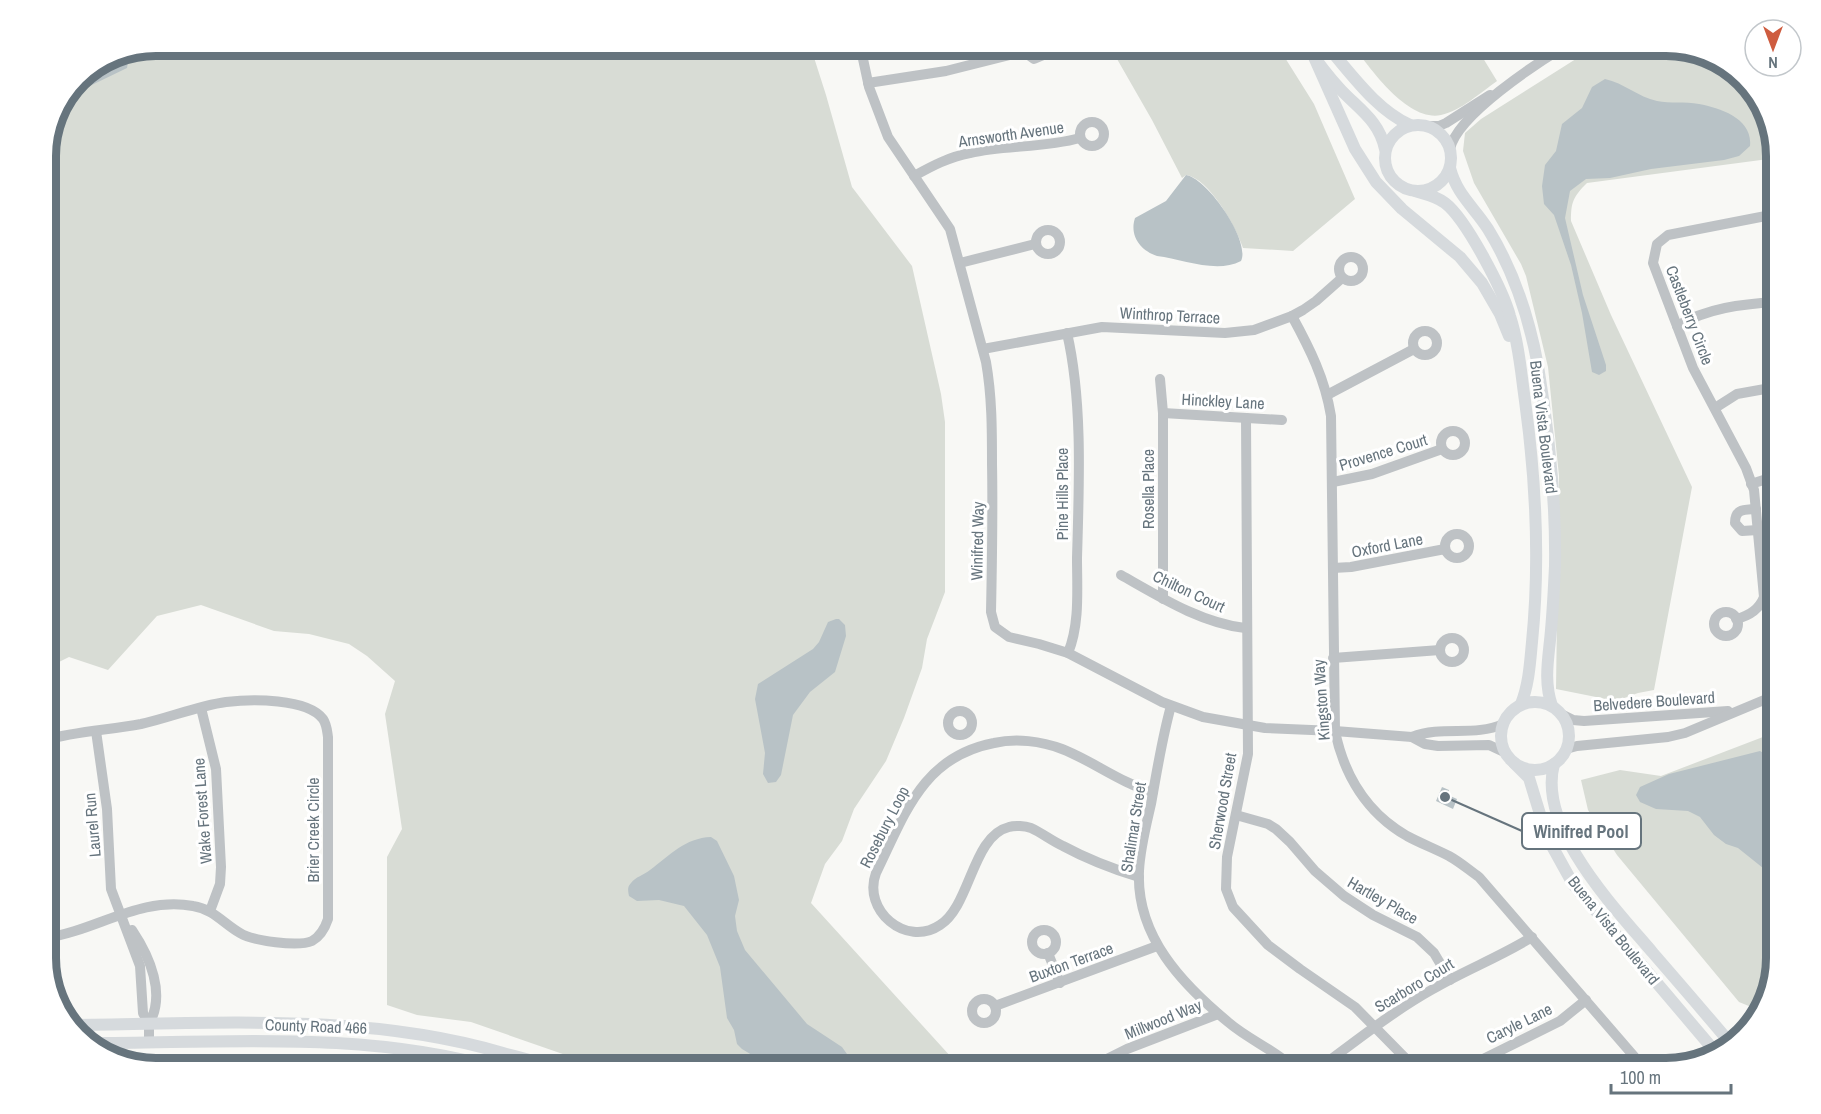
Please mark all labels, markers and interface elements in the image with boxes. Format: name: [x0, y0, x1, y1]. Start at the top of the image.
north arrow: [1743, 18, 1803, 78]
text: N: [1768, 52, 1778, 74]
street label: Arnsworth Avenue: [956, 116, 1065, 152]
street label: Castleberry Circle: [1661, 262, 1719, 368]
street label: Winthrop Terrace: [1119, 301, 1221, 329]
street label: Buena Vista Boulevard: [1525, 359, 1563, 495]
street label: Hinckley Lane: [1181, 388, 1265, 414]
street label: Provence Court: [1336, 428, 1430, 476]
street label: Pine Hills Place: [1051, 448, 1073, 540]
street label: Rosella Place: [1137, 449, 1159, 529]
street label: Winifred Way: [965, 501, 989, 581]
street label: Oxford Lane: [1349, 527, 1425, 563]
street label: Chilton Court: [1149, 565, 1229, 617]
street label: Kingston Way: [1307, 658, 1335, 741]
street label: Belvedere Boulevard: [1592, 686, 1716, 716]
street label: Sherwood Street: [1203, 751, 1241, 851]
street label: Wake Forest Lane: [187, 757, 217, 865]
street label: Brier Creek Circle: [302, 778, 324, 882]
street label: Shalimar Street: [1115, 780, 1151, 874]
street label: Rosebury Loop: [854, 782, 914, 872]
street label: Laurel Run: [78, 792, 106, 858]
callout: Winifred Pool: [1522, 813, 1641, 849]
text: Winifred Pool: [1533, 819, 1629, 844]
street label: Hartley Place: [1344, 871, 1422, 929]
street label: Buena Vista Boulevard: [1563, 871, 1665, 989]
street label: Buxton Terrace: [1026, 937, 1116, 987]
street label: Scarboro Court: [1370, 952, 1458, 1017]
street label: Millwood Way: [1121, 993, 1205, 1044]
street label: Caryle Lane: [1482, 998, 1556, 1048]
street label: County Road 466: [265, 1013, 367, 1039]
scale bar: [1611, 1057, 1731, 1095]
text: 100 m: [1620, 1065, 1661, 1090]

